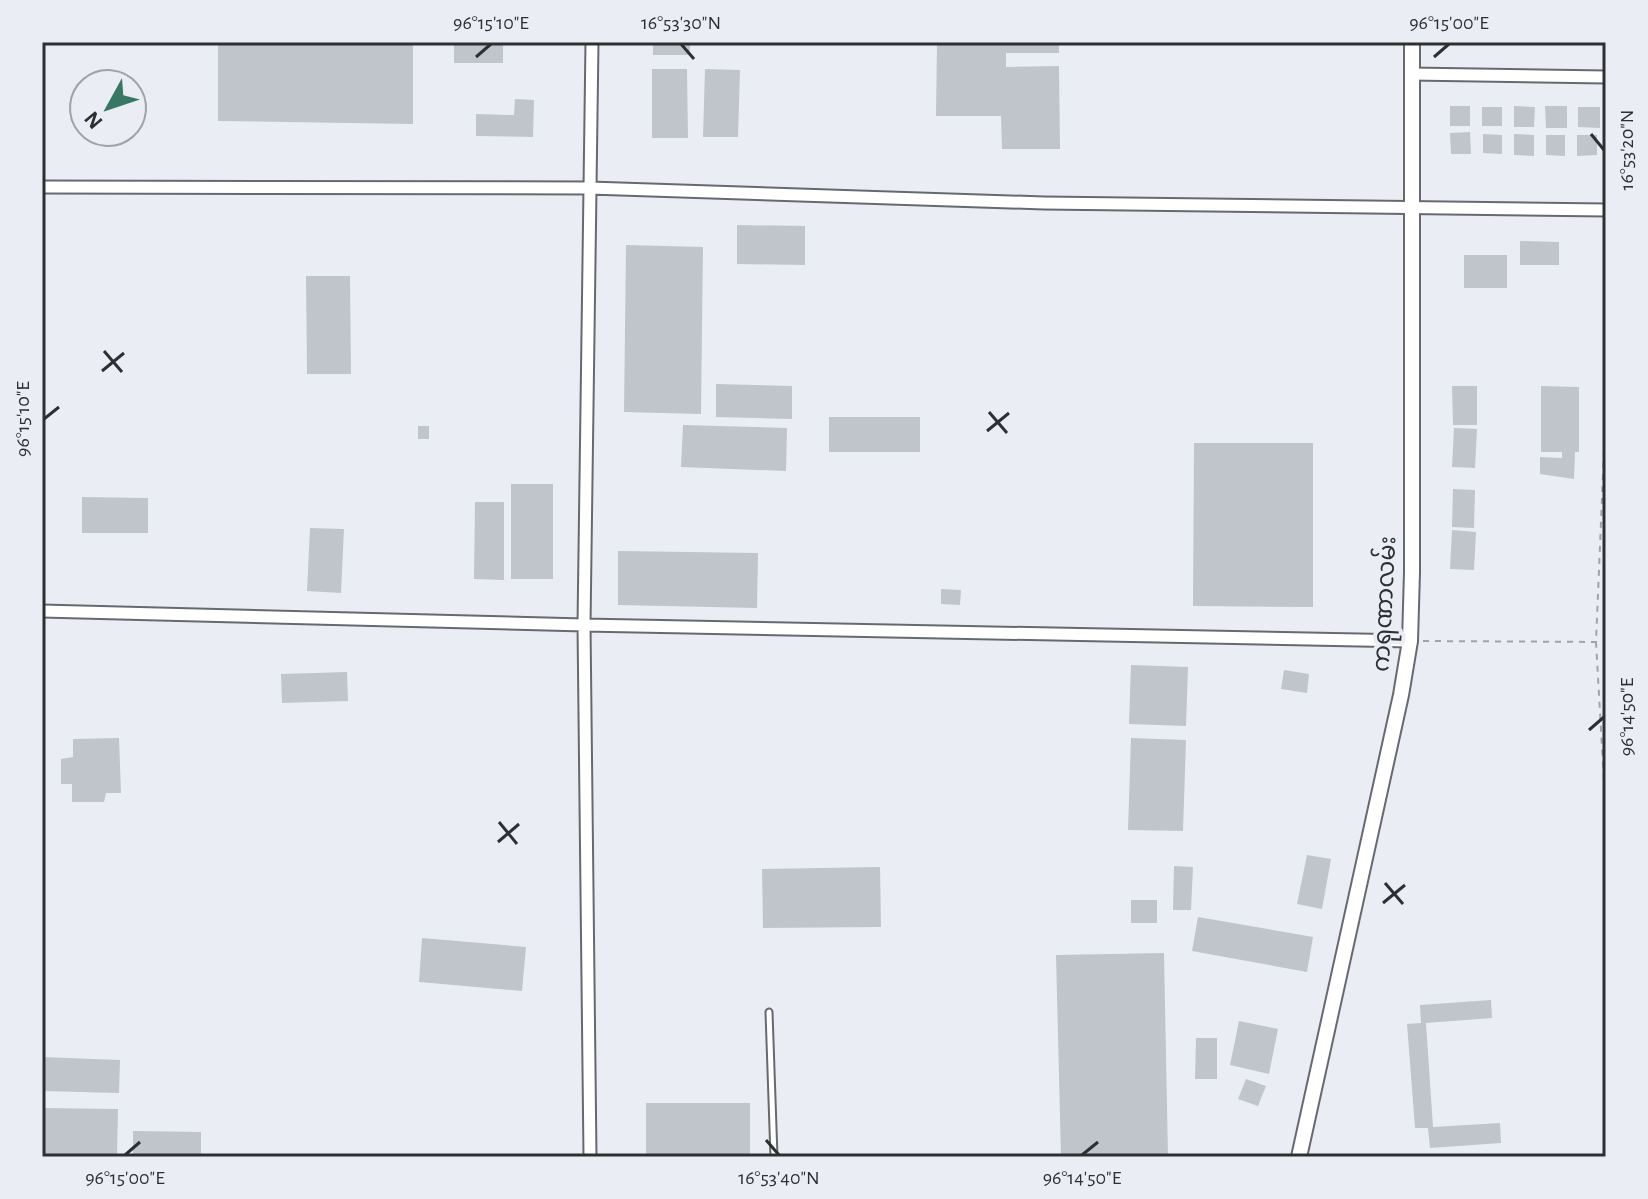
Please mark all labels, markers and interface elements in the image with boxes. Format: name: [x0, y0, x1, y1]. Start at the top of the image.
text: 96°15'10"E: [453, 13, 529, 33]
text: 16°53'30"N: [641, 13, 721, 33]
text: 96°15'00"E: [1409, 13, 1489, 33]
north arrow: [68, 68, 148, 148]
text: N: [80, 107, 107, 133]
text: 16°53'20"N: [1617, 110, 1637, 190]
text: 96°15'10"E: [13, 381, 33, 457]
street label: ကရုဏာလမ်း: [1364, 535, 1407, 673]
text: 96°14'50"E: [1617, 677, 1637, 756]
text: 96°15'00"E: [85, 1168, 165, 1188]
text: 16°53'40"N: [738, 1168, 820, 1188]
text: 96°14'50"E: [1043, 1168, 1122, 1188]

